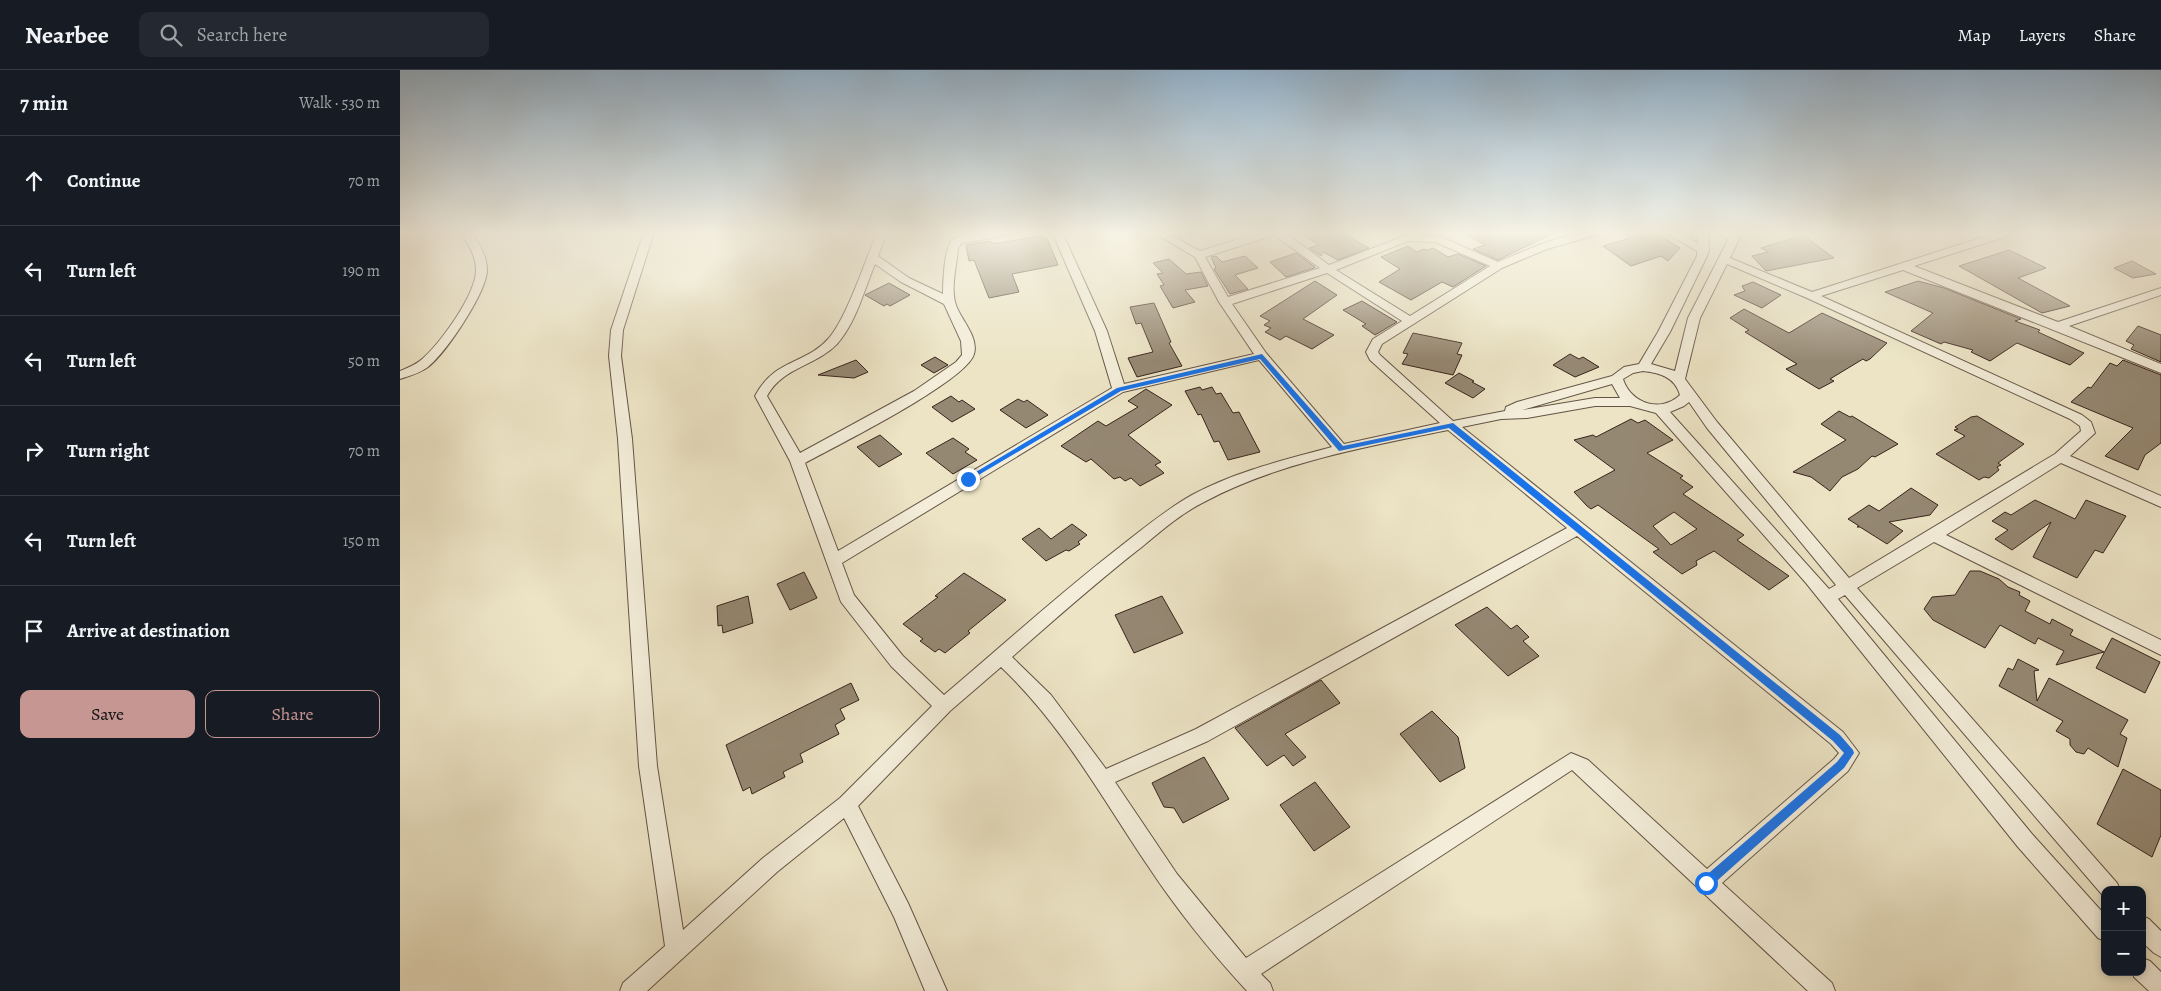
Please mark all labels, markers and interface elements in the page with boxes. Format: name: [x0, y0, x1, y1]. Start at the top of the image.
search box: [139, 12, 489, 57]
text: Nearbee: [25, 19, 109, 51]
icon: search: [157, 21, 185, 49]
text: Search here: [197, 22, 287, 48]
text: Map: [1958, 23, 1991, 47]
text: Layers: [2019, 23, 2066, 47]
text: Share: [2094, 23, 2136, 47]
text: 7 min: [20, 89, 68, 117]
text: Walk · 530 m: [299, 92, 380, 114]
icon: ahead: [20, 167, 48, 195]
text: Continue: [67, 168, 141, 194]
text: 70 m: [348, 170, 380, 192]
icon: left: [20, 257, 48, 285]
text: Turn left: [67, 258, 136, 284]
text: 190 m: [342, 260, 380, 282]
icon: left: [20, 347, 48, 375]
text: Turn left: [67, 348, 136, 374]
text: 50 m: [348, 350, 380, 372]
icon: right: [20, 437, 48, 465]
text: Turn right: [67, 438, 149, 464]
text: 70 m: [348, 440, 380, 462]
route end: [957, 468, 980, 491]
icon: left: [20, 527, 48, 555]
text: Turn left: [67, 528, 136, 554]
text: 150 m: [343, 530, 380, 552]
icon: arrive: [20, 617, 48, 645]
text: Arrive at destination: [67, 618, 230, 644]
button: Save: [20, 690, 195, 738]
button: Share: [205, 690, 380, 738]
route start: [1695, 872, 1718, 895]
map controls: [2101, 886, 2146, 976]
button: +: [2101, 886, 2146, 931]
button: −: [2101, 931, 2146, 976]

